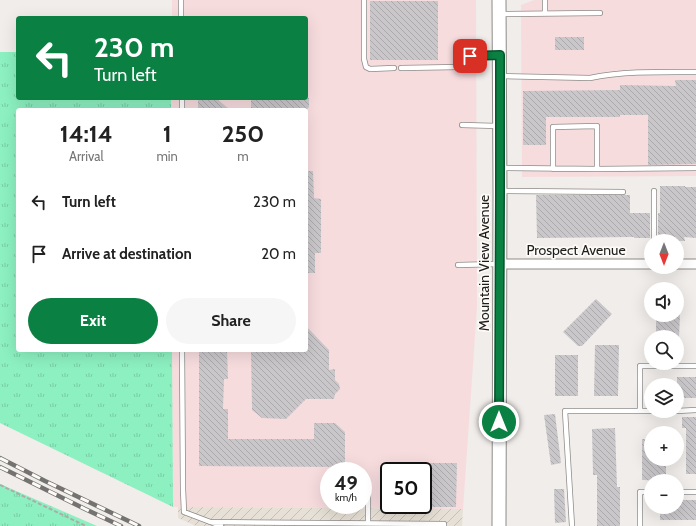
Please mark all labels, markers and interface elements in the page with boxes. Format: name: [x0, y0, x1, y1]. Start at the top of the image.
text: 230 m: [94, 30, 174, 64]
icon: left: [28, 32, 80, 84]
pin: [453, 39, 487, 73]
icon: arrive: [459, 45, 481, 67]
text: Turn left: [94, 64, 157, 86]
text: 14:14: [60, 119, 113, 148]
text: 1: [163, 119, 172, 148]
text: 250: [222, 119, 264, 148]
text: Arrival: [69, 148, 104, 164]
text: min: [156, 148, 178, 164]
text: m: [237, 148, 249, 164]
icon: left: [28, 191, 50, 213]
text: Turn left: [62, 193, 116, 211]
text: 230 m: [253, 193, 296, 211]
street label: Mountain View Avenue: [475, 195, 493, 331]
north arrow: [644, 234, 684, 274]
map controls: [644, 234, 684, 514]
street label: Prospect Avenue: [526, 241, 626, 259]
icon: arrive: [28, 243, 50, 265]
text: Arrive at destination: [62, 245, 192, 263]
text: 20 m: [261, 245, 296, 263]
button: sound: [644, 282, 684, 322]
button: Exit: [28, 298, 158, 344]
button: Share: [166, 298, 296, 344]
button: search: [644, 330, 684, 370]
button: layers: [644, 378, 684, 418]
position arrow: [478, 401, 520, 443]
button: +: [644, 426, 684, 466]
speed limit sign: 50: [380, 462, 432, 514]
text: 49: [334, 471, 358, 495]
button: −: [644, 474, 684, 514]
text: km/h: [335, 491, 357, 504]

